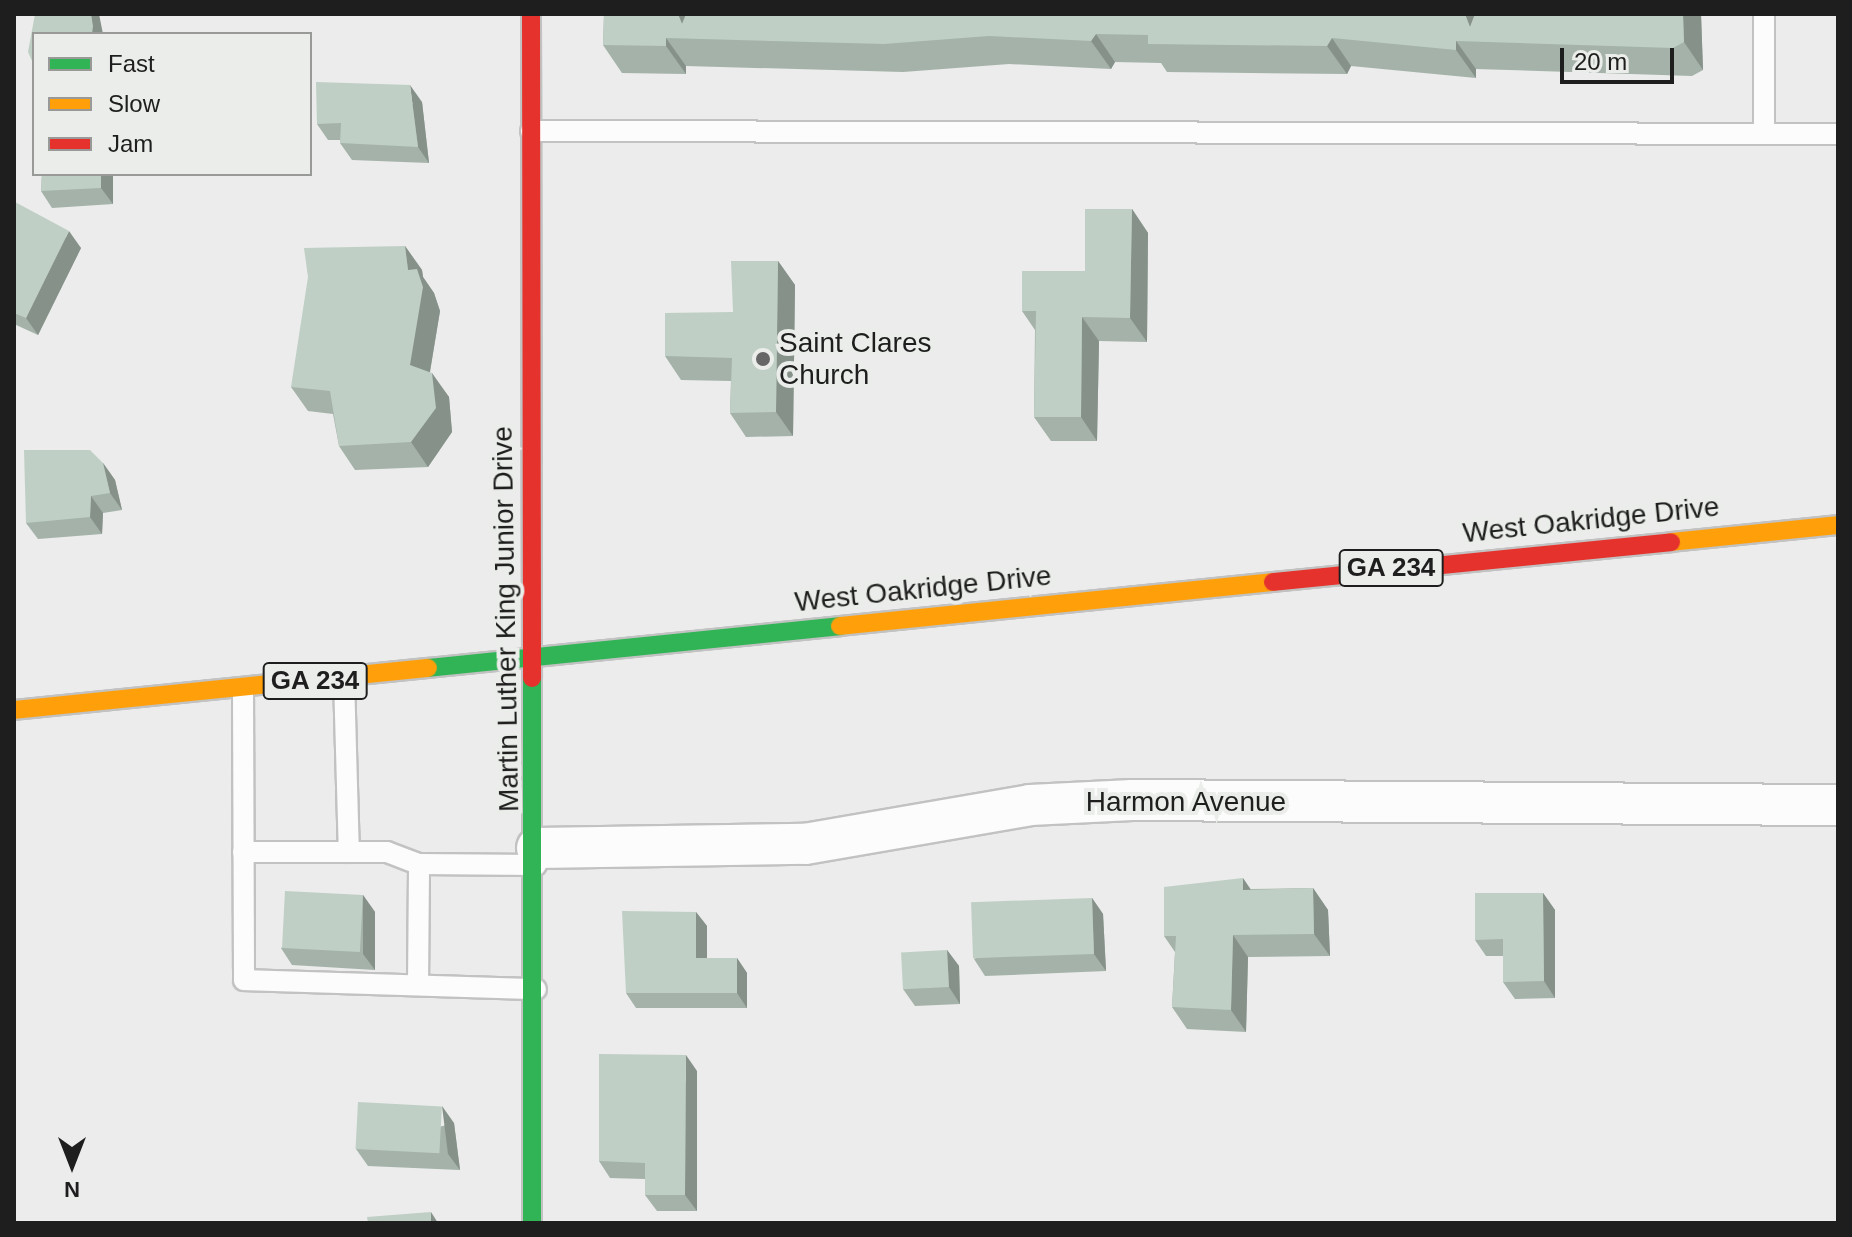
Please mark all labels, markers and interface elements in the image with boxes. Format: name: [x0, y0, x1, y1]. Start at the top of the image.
legend: [32, 32, 312, 176]
scale bar: [1564, 32, 1678, 82]
text: 20 m: [1574, 48, 1627, 75]
text: Fast: [108, 50, 155, 77]
text: Slow: [108, 90, 160, 117]
text: Jam: [108, 130, 153, 157]
place label: Saint Clares Church: [779, 326, 932, 392]
marker: Saint Clares Church: [754, 350, 772, 368]
street label: Martin Luther King Junior Drive: [486, 426, 526, 812]
street label: West Oakridge Drive: [1461, 490, 1721, 550]
road number: GA 234: [1337, 546, 1445, 590]
street label: West Oakridge Drive: [793, 559, 1053, 619]
road number: GA 234: [261, 659, 369, 703]
street label: Harmon Avenue: [1085, 785, 1287, 819]
north arrow: [32, 1125, 112, 1205]
text: N: [64, 1177, 80, 1202]

